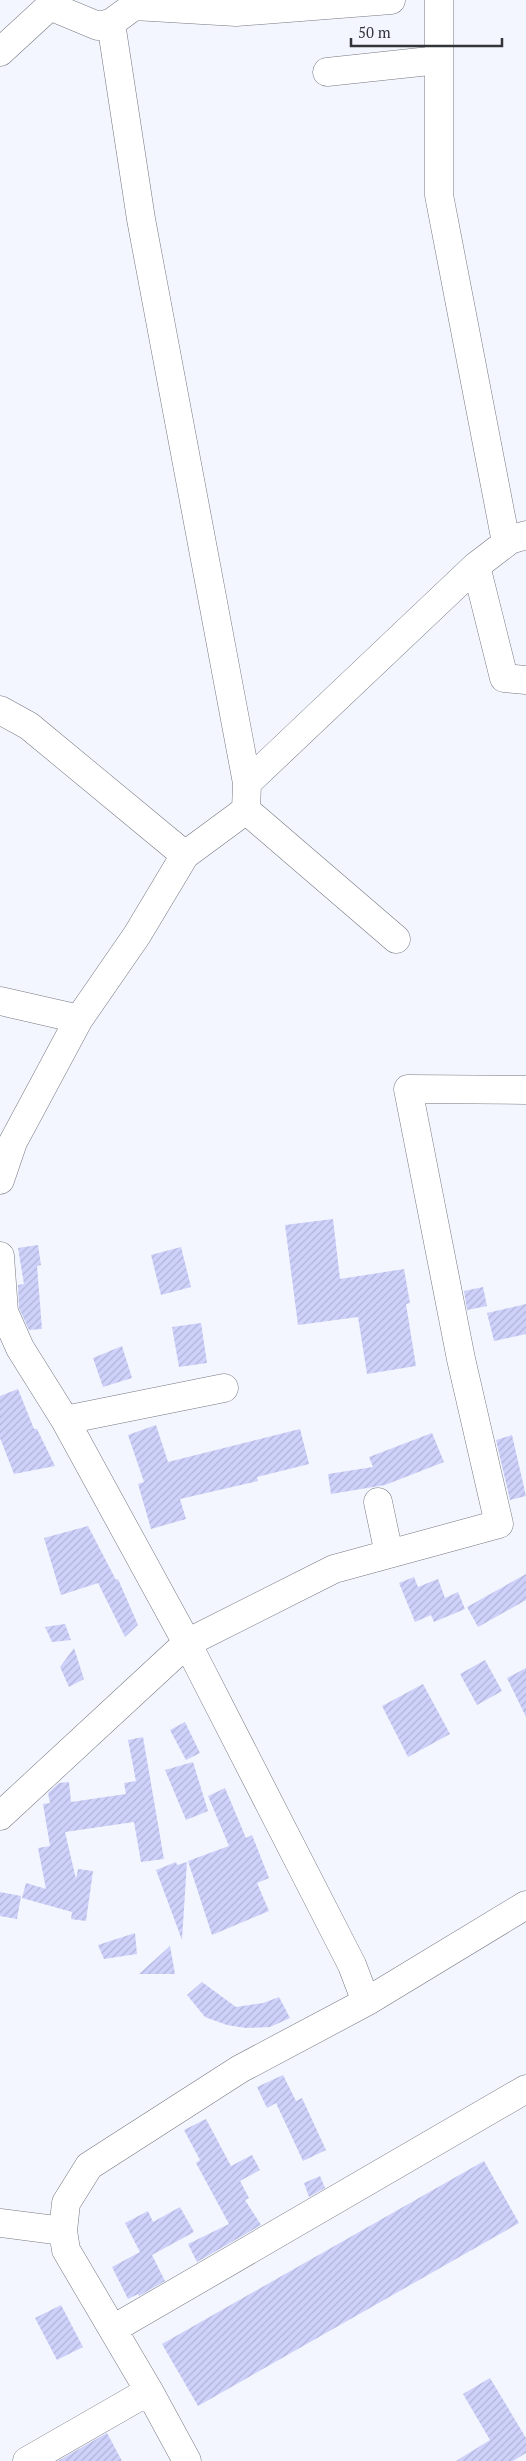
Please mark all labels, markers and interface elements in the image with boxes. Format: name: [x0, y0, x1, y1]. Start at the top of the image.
scale bar: [351, 15, 502, 47]
text: 50 m: [358, 22, 391, 42]

